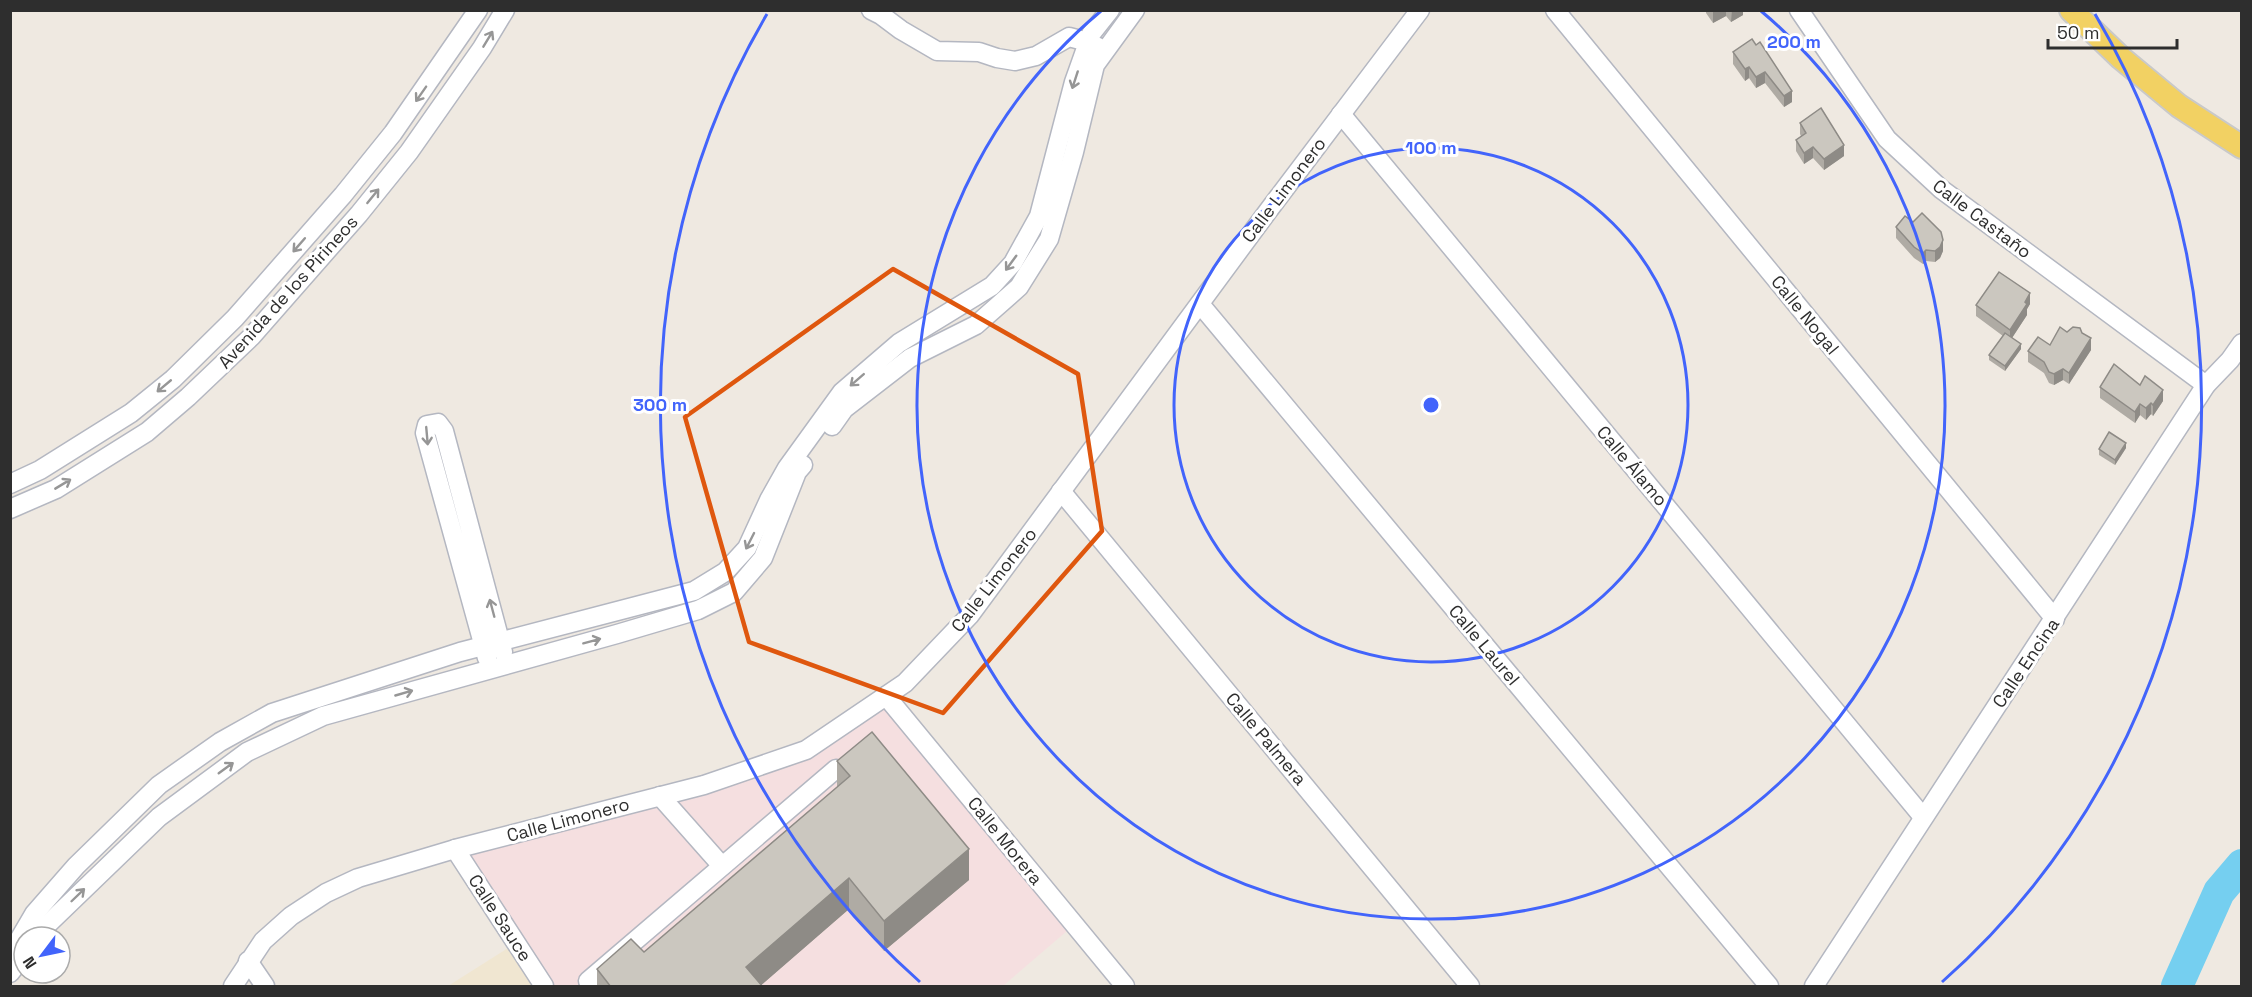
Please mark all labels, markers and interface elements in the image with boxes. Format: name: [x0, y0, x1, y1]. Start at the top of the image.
scale bar: [2048, 12, 2177, 50]
text: 50 m: [2057, 21, 2099, 44]
text: 200 m: [1767, 30, 1821, 53]
one-way arrow: [482, 31, 494, 48]
one-way arrow: [1069, 70, 1080, 89]
one-way arrow: [415, 85, 427, 101]
street label: Calle Limonero: [1236, 132, 1331, 247]
text: 100 m: [1405, 136, 1457, 159]
street label: Calle Castaño: [1928, 174, 2036, 263]
one-way arrow: [367, 188, 380, 204]
street label: Avenida de los Pirineos: [213, 210, 363, 373]
one-way arrow: [292, 237, 306, 252]
one-way arrow: [1005, 255, 1018, 271]
street label: Calle Nogal: [1766, 270, 1844, 359]
one-way arrow: [850, 373, 865, 387]
one-way arrow: [157, 379, 172, 393]
text: 300 m: [633, 393, 687, 416]
centre of rings: [1421, 395, 1441, 415]
street label: Calle Álamo: [1592, 421, 1673, 511]
one-way arrow: [422, 425, 433, 445]
one-way arrow: [54, 478, 71, 490]
street label: Calle Limonero: [946, 523, 1041, 636]
one-way arrow: [743, 532, 755, 550]
one-way arrow: [486, 599, 497, 618]
street label: Calle Laurel: [1444, 600, 1525, 690]
street label: Calle Encina: [1987, 613, 2064, 712]
one-way arrow: [582, 635, 601, 647]
one-way arrow: [394, 687, 413, 699]
street label: Calle Palmera: [1221, 687, 1312, 790]
one-way arrow: [217, 762, 233, 774]
street label: Calle Limonero: [504, 792, 632, 847]
street label: Calle Morera: [963, 792, 1048, 889]
street label: Calle Sauce: [464, 870, 537, 966]
one-way arrow: [71, 888, 86, 902]
north arrow: [12, 925, 72, 985]
text: N: [18, 953, 41, 973]

